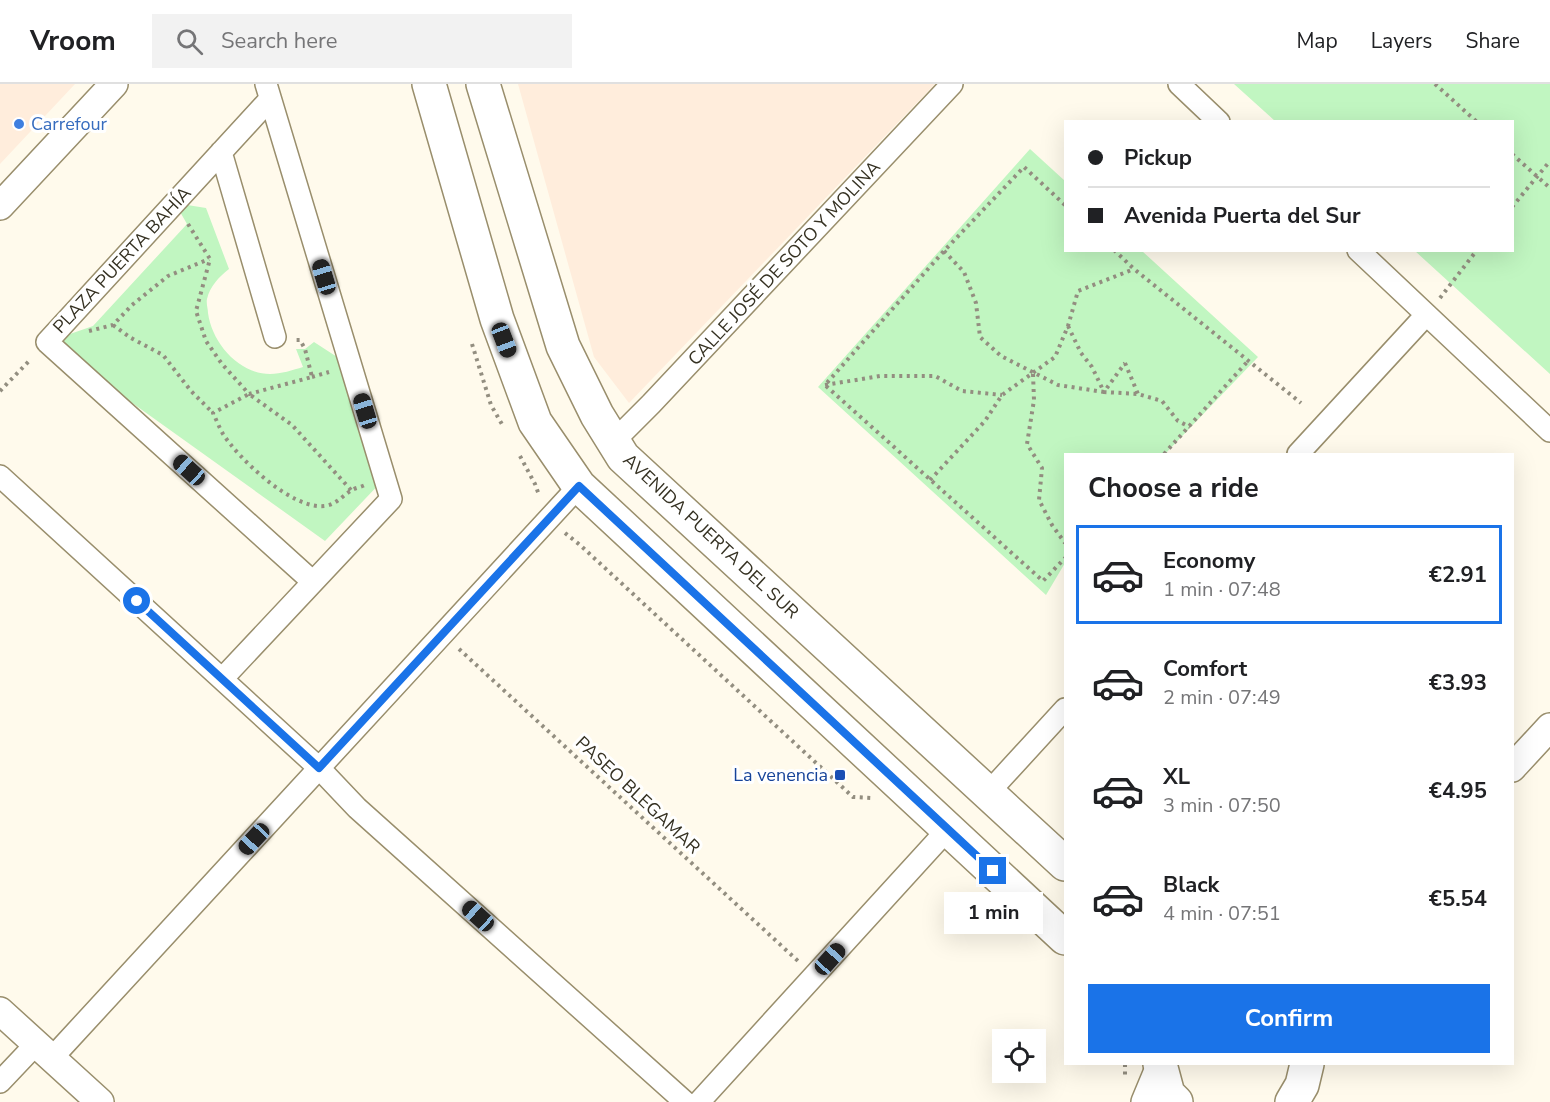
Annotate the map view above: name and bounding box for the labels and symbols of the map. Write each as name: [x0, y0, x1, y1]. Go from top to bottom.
place label: Carrefour: [31, 112, 108, 136]
marker: Carrefour: [12, 117, 26, 131]
street label: CALLE JOSÉ DE SOTO Y MOLINA: [683, 155, 885, 371]
street label: PLAZA PUERTA BAHÍA: [48, 181, 196, 339]
car: [310, 257, 338, 297]
car: [489, 320, 519, 360]
car: [351, 391, 379, 431]
street label: AVENIDA PUERTA DEL SUR: [618, 448, 804, 624]
car: [170, 451, 208, 489]
route start: [123, 587, 150, 614]
street label: PASEO BLEGAMAR: [571, 731, 705, 859]
place label: La venencia: [733, 763, 828, 787]
marker: La venencia: [833, 768, 847, 782]
car: [235, 820, 273, 858]
route end: [979, 857, 1006, 884]
callout: 1 min: [944, 892, 1042, 934]
car: [459, 897, 497, 935]
car: [811, 940, 849, 978]

